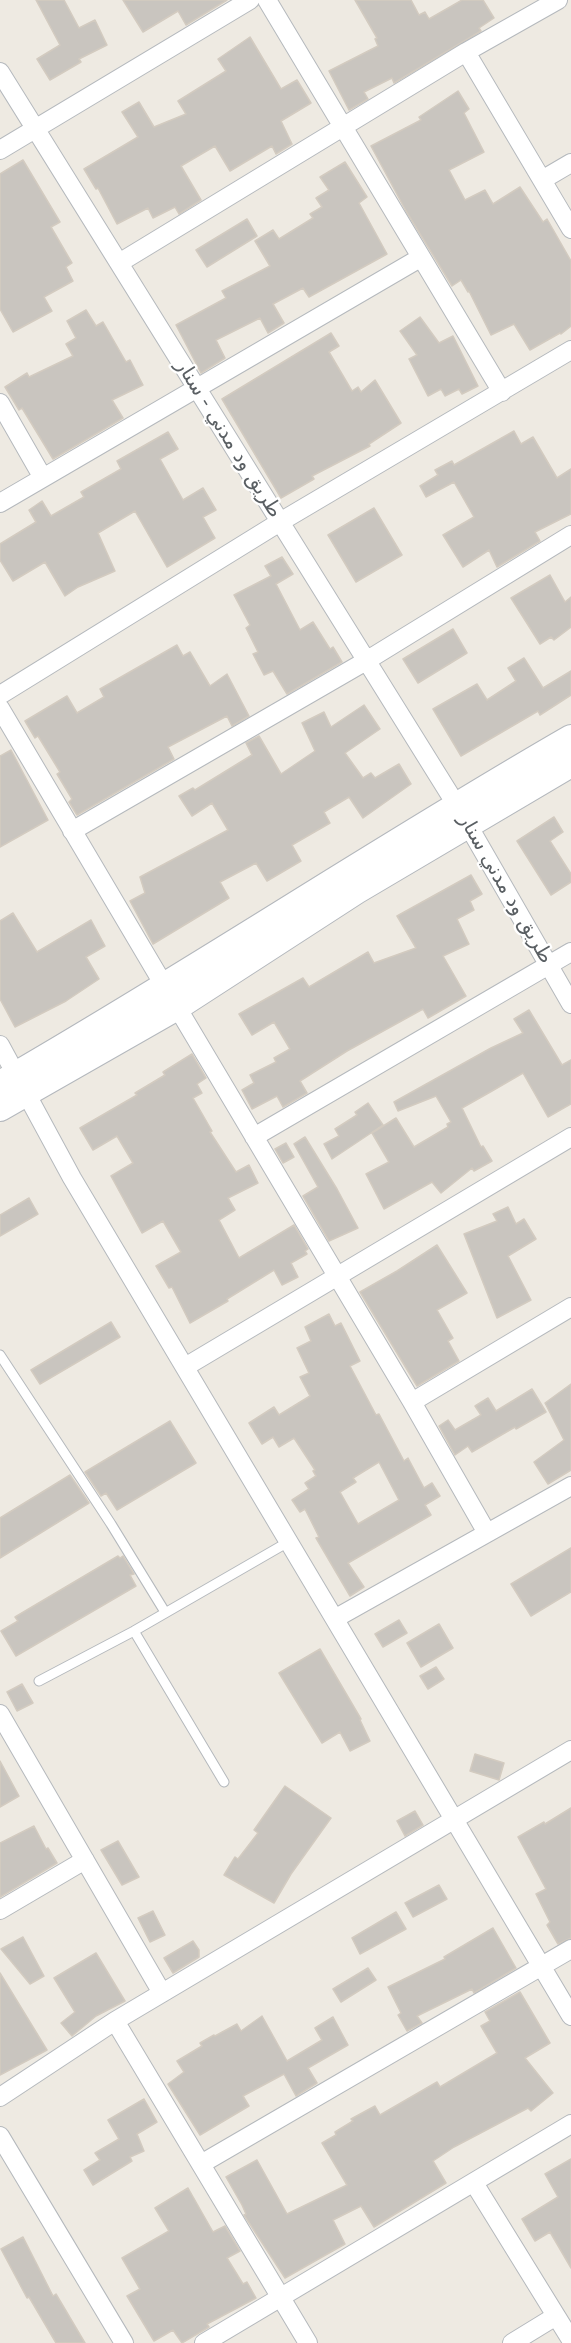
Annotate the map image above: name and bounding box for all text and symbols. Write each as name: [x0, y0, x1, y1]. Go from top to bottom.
street label: طريق ود مدني - سنار: [169, 355, 287, 523]
street label: طريق ود مدني سنار: [452, 810, 558, 968]

